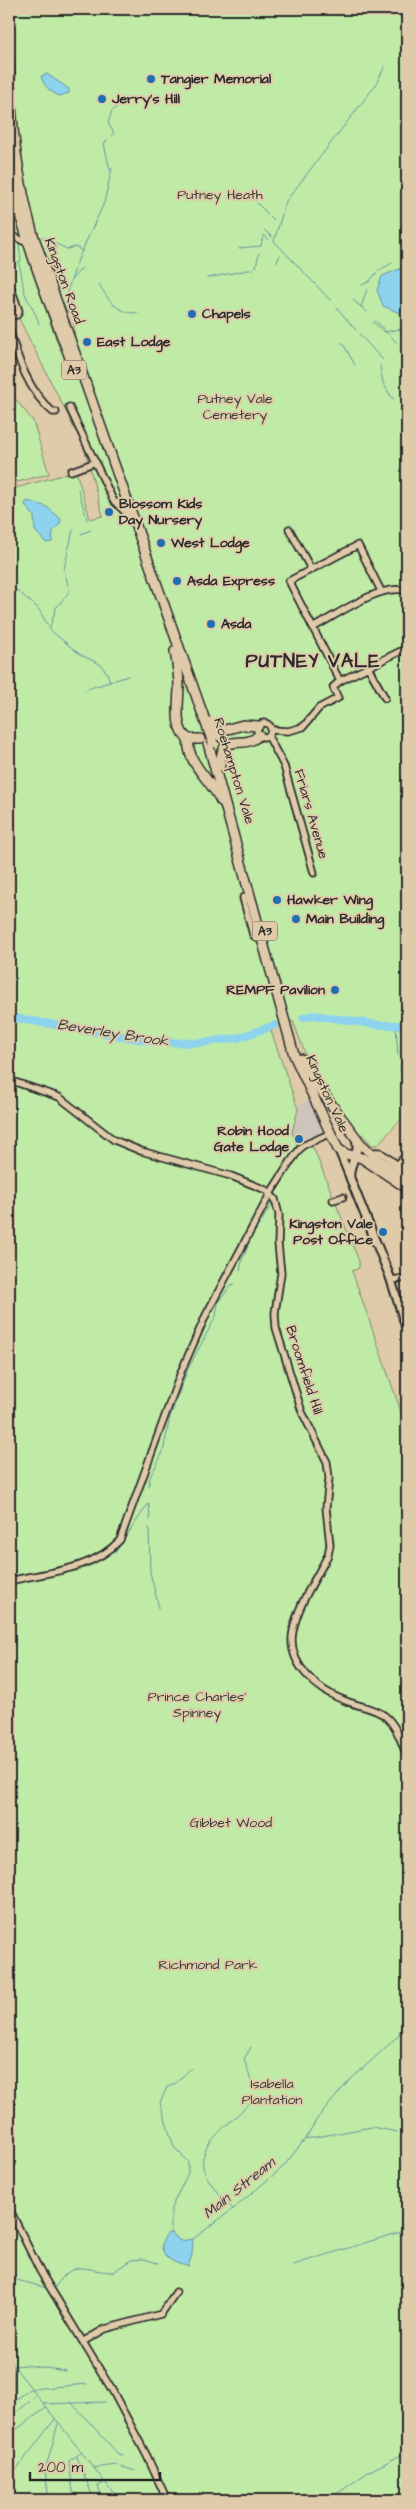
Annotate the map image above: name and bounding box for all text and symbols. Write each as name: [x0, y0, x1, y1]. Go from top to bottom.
place label: Tangier Memorial: [160, 69, 272, 90]
marker: Tangier Memorial: [145, 73, 157, 85]
place label: Jerry's Hill: [111, 89, 181, 109]
marker: Jerry's Hill: [96, 93, 108, 105]
park label: Putney Heath: [177, 185, 263, 205]
street label: Kingston Road: [39, 235, 89, 327]
place label: Chapels: [202, 304, 251, 324]
marker: Chapels: [186, 308, 198, 320]
place label: East Lodge: [97, 332, 171, 353]
marker: East Lodge: [81, 336, 93, 348]
road number: A3: [62, 360, 86, 380]
park label: Putney Vale Cemetery: [197, 389, 273, 425]
place label: Blossom Kids Day Nursery: [119, 494, 202, 530]
marker: Blossom Kids Day Nursery: [103, 506, 115, 518]
place label: West Lodge: [170, 533, 250, 554]
marker: West Lodge: [155, 537, 167, 549]
place label: Asda Express: [187, 571, 275, 591]
marker: Asda Express: [171, 575, 183, 587]
place label: Asda: [221, 614, 252, 634]
marker: Asda: [205, 618, 217, 630]
district label: PUTNEY VALE: [245, 648, 381, 675]
street label: Roehampton Vale: [208, 715, 260, 827]
street label: Friars Avenue: [289, 767, 333, 862]
place label: Hawker Wing: [287, 890, 374, 911]
marker: Hawker Wing: [271, 894, 283, 906]
place label: Main Building: [306, 909, 385, 930]
marker: Main Building: [290, 913, 302, 925]
road number: A3: [252, 921, 278, 940]
place label: REMPF Pavilion: [226, 980, 325, 1000]
marker: REMPF Pavilion: [329, 984, 341, 996]
water label: Beverley Brook: [56, 1014, 171, 1053]
street label: Kingston Vale: [300, 1052, 354, 1137]
place label: Robin Hood Gate Lodge: [214, 1121, 290, 1158]
marker: Robin Hood Gate Lodge: [293, 1133, 305, 1145]
place label: Kingston Vale Post Office: [289, 1214, 373, 1250]
marker: Kingston Vale Post Office: [377, 1226, 389, 1238]
street label: Broomfield Hill: [280, 1323, 328, 1417]
park label: Prince Charles' Spinney: [148, 1687, 246, 1723]
park label: Gibbet Wood: [190, 1813, 272, 1833]
park label: Richmond Park: [159, 1955, 258, 1975]
park label: Isabella Plantation: [242, 2074, 302, 2110]
water label: Main Stream: [199, 2152, 281, 2224]
scale bar: [30, 2449, 160, 2481]
text: 200 m: [38, 2457, 84, 2478]

